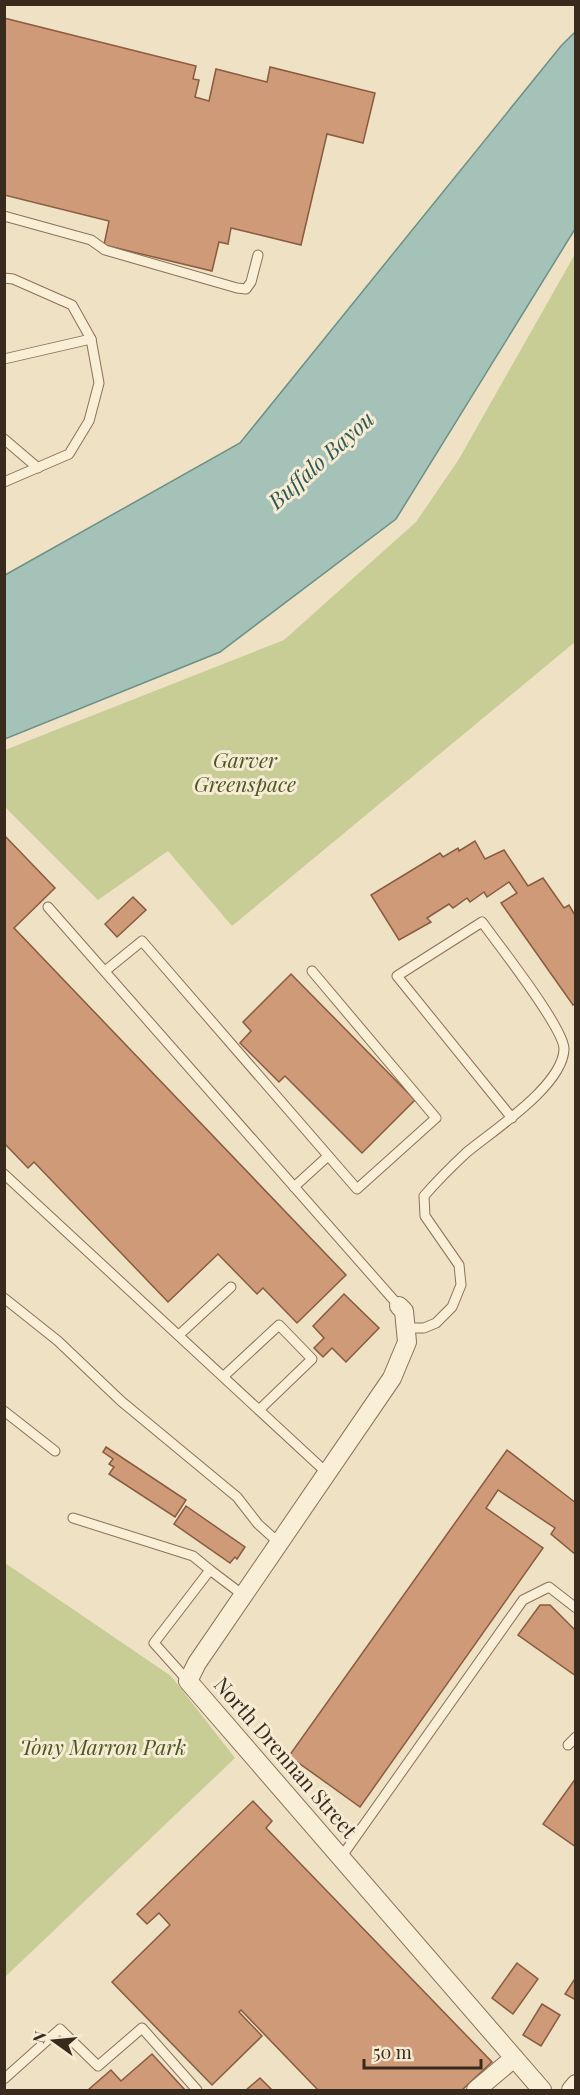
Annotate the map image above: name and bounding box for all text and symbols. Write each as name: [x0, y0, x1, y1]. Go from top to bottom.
water label: Buffalo Bayou: [260, 404, 380, 516]
park label: Garver Greenspace: [194, 745, 296, 797]
street label: North Drennan Street: [209, 1670, 365, 1844]
park label: Tony Marron Park: [20, 1732, 186, 1760]
north arrow: [24, 2011, 84, 2071]
text: N: [27, 2028, 51, 2045]
scale bar: [364, 2032, 481, 2070]
text: 50 m: [373, 2040, 412, 2064]

